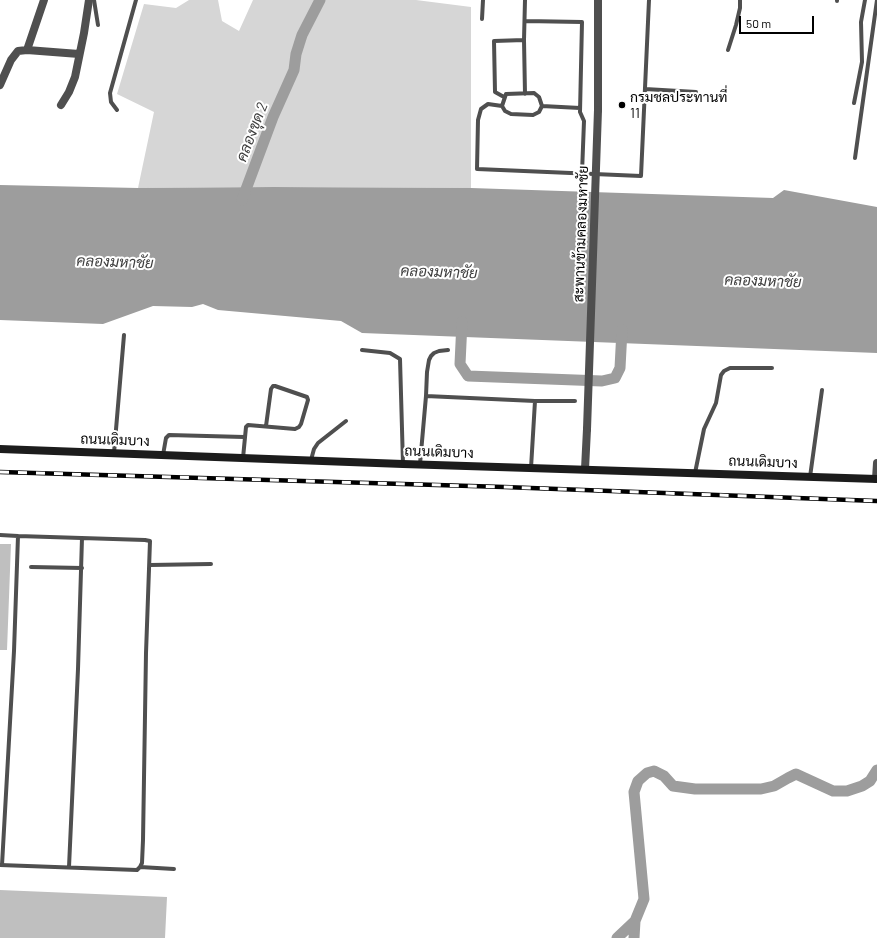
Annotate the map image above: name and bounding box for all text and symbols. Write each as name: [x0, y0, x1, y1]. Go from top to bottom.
scale bar: [741, 8, 816, 34]
text: 50 m: [746, 16, 771, 30]
place label: กรมชลประทานที่ 11: [630, 89, 728, 122]
water label: คลองขุด 2: [233, 100, 271, 164]
marker: กรมชลประทานที่ 11: [617, 100, 627, 110]
street label: สะพานข้ามคลองมหาชัย: [570, 165, 592, 303]
water label: คลองมหาชัย: [76, 252, 154, 272]
water label: คลองมหาชัย: [400, 262, 478, 282]
water label: คลองมหาชัย: [724, 271, 802, 291]
street label: ถนนเดิมบาง: [80, 430, 150, 450]
street label: ถนนเดิมบาง: [404, 442, 474, 462]
street label: ถนนเดิมบาง: [728, 452, 798, 472]

